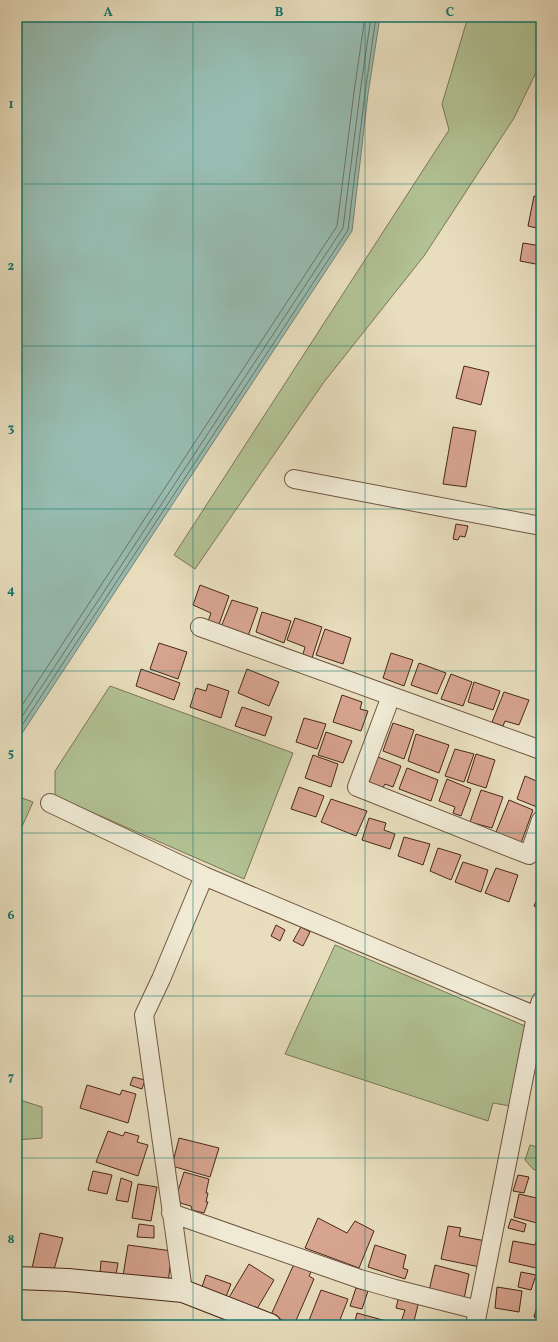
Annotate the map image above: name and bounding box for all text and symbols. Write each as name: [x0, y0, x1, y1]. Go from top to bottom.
text: A: [103, 4, 113, 22]
text: B: [275, 4, 284, 22]
text: C: [446, 4, 454, 22]
text: 1: [8, 96, 14, 114]
text: 2: [8, 258, 15, 276]
text: 3: [8, 420, 15, 438]
text: 4: [7, 582, 15, 600]
text: 5: [8, 745, 14, 763]
text: 6: [7, 907, 15, 925]
text: 7: [8, 1069, 14, 1087]
text: 8: [7, 1231, 15, 1249]

